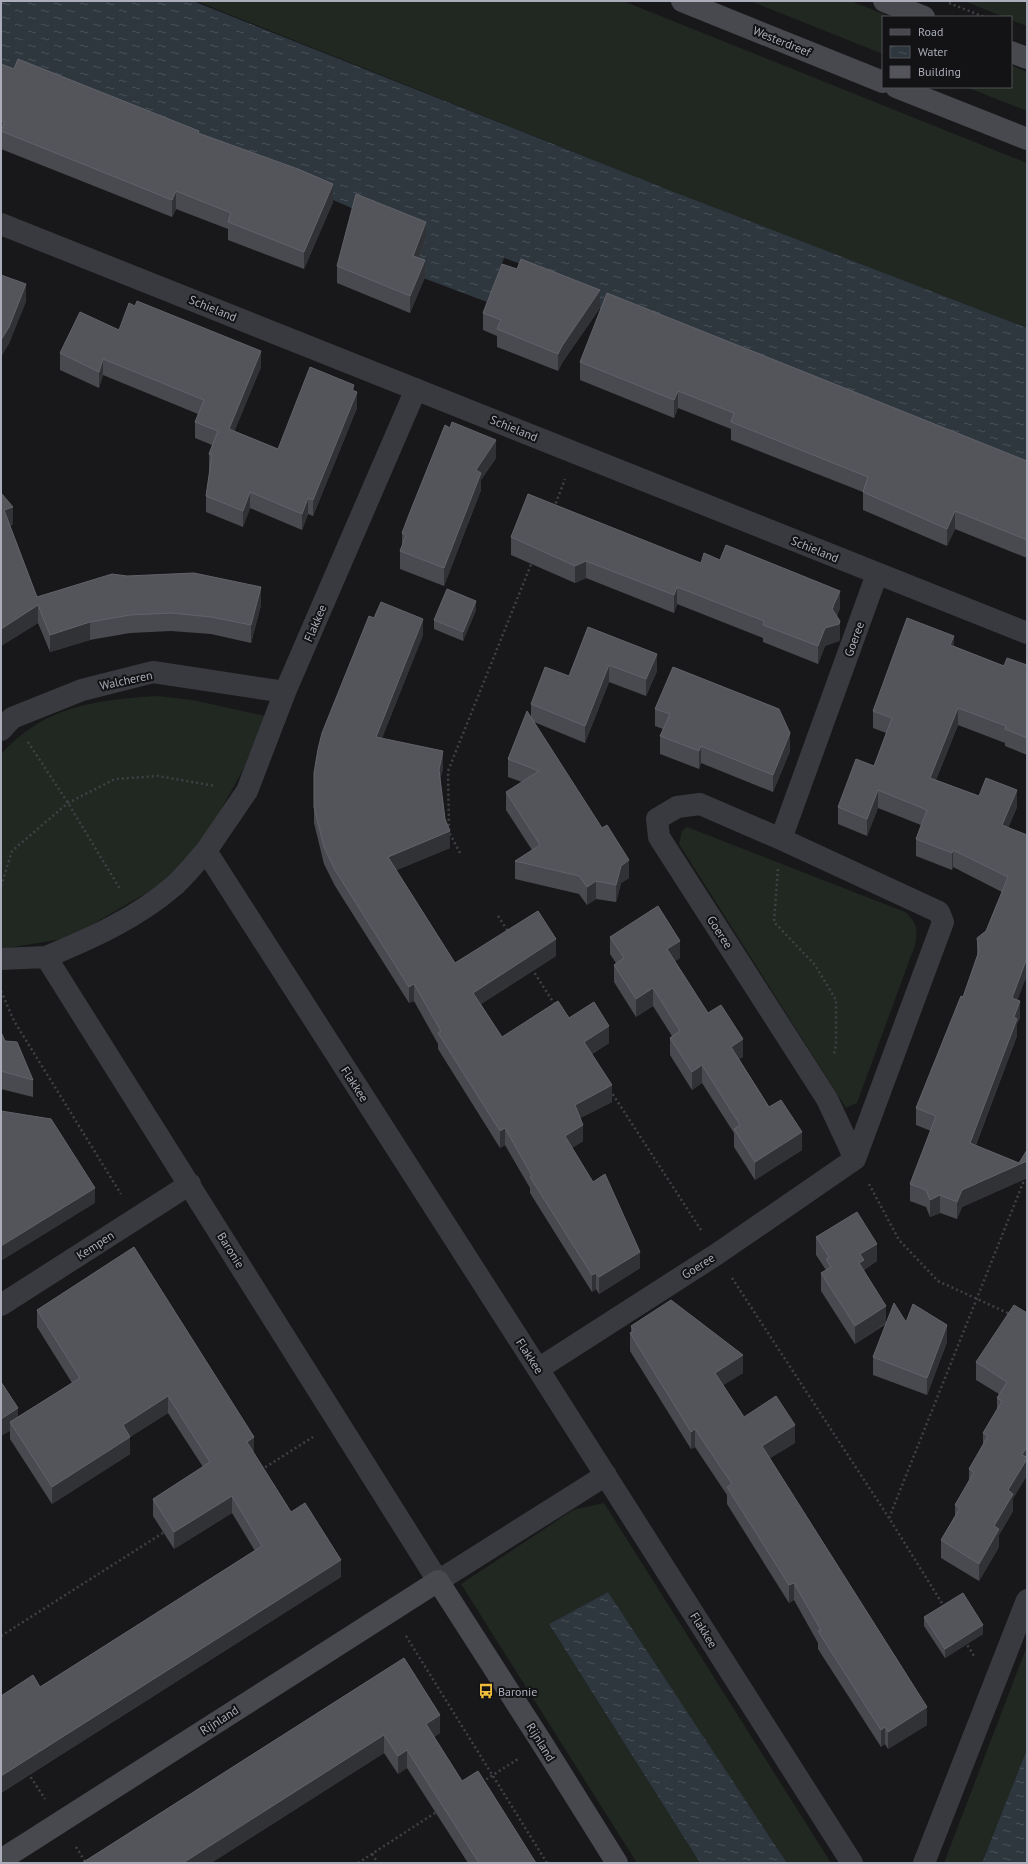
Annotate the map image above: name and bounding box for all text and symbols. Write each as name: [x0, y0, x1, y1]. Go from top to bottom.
legend: [882, 16, 1012, 88]
street label: Westerdreef: [751, 23, 814, 60]
text: Road: [918, 24, 943, 39]
text: Water: [918, 44, 948, 59]
text: Building: [918, 64, 961, 79]
street label: Schieland: [187, 292, 239, 324]
street label: Schieland: [488, 412, 540, 444]
street label: Schieland: [789, 533, 841, 565]
street label: Flakkee: [300, 602, 330, 644]
street label: Goeree: [841, 620, 867, 658]
street label: Walcheren: [98, 667, 154, 693]
street label: Goeree: [704, 913, 736, 951]
street label: Flakkee: [338, 1064, 372, 1104]
street label: Kempen: [73, 1227, 117, 1263]
street label: Baronie: [214, 1229, 248, 1271]
street label: Goeree: [679, 1250, 717, 1282]
street label: Flakkee: [513, 1336, 547, 1376]
street label: Flakkee: [687, 1609, 721, 1651]
bus stop icon: Baronie: [477, 1682, 495, 1700]
place label: Baronie: [498, 1684, 537, 1699]
street label: Rijnland: [197, 1702, 241, 1738]
street label: Rijnland: [523, 1720, 559, 1764]

